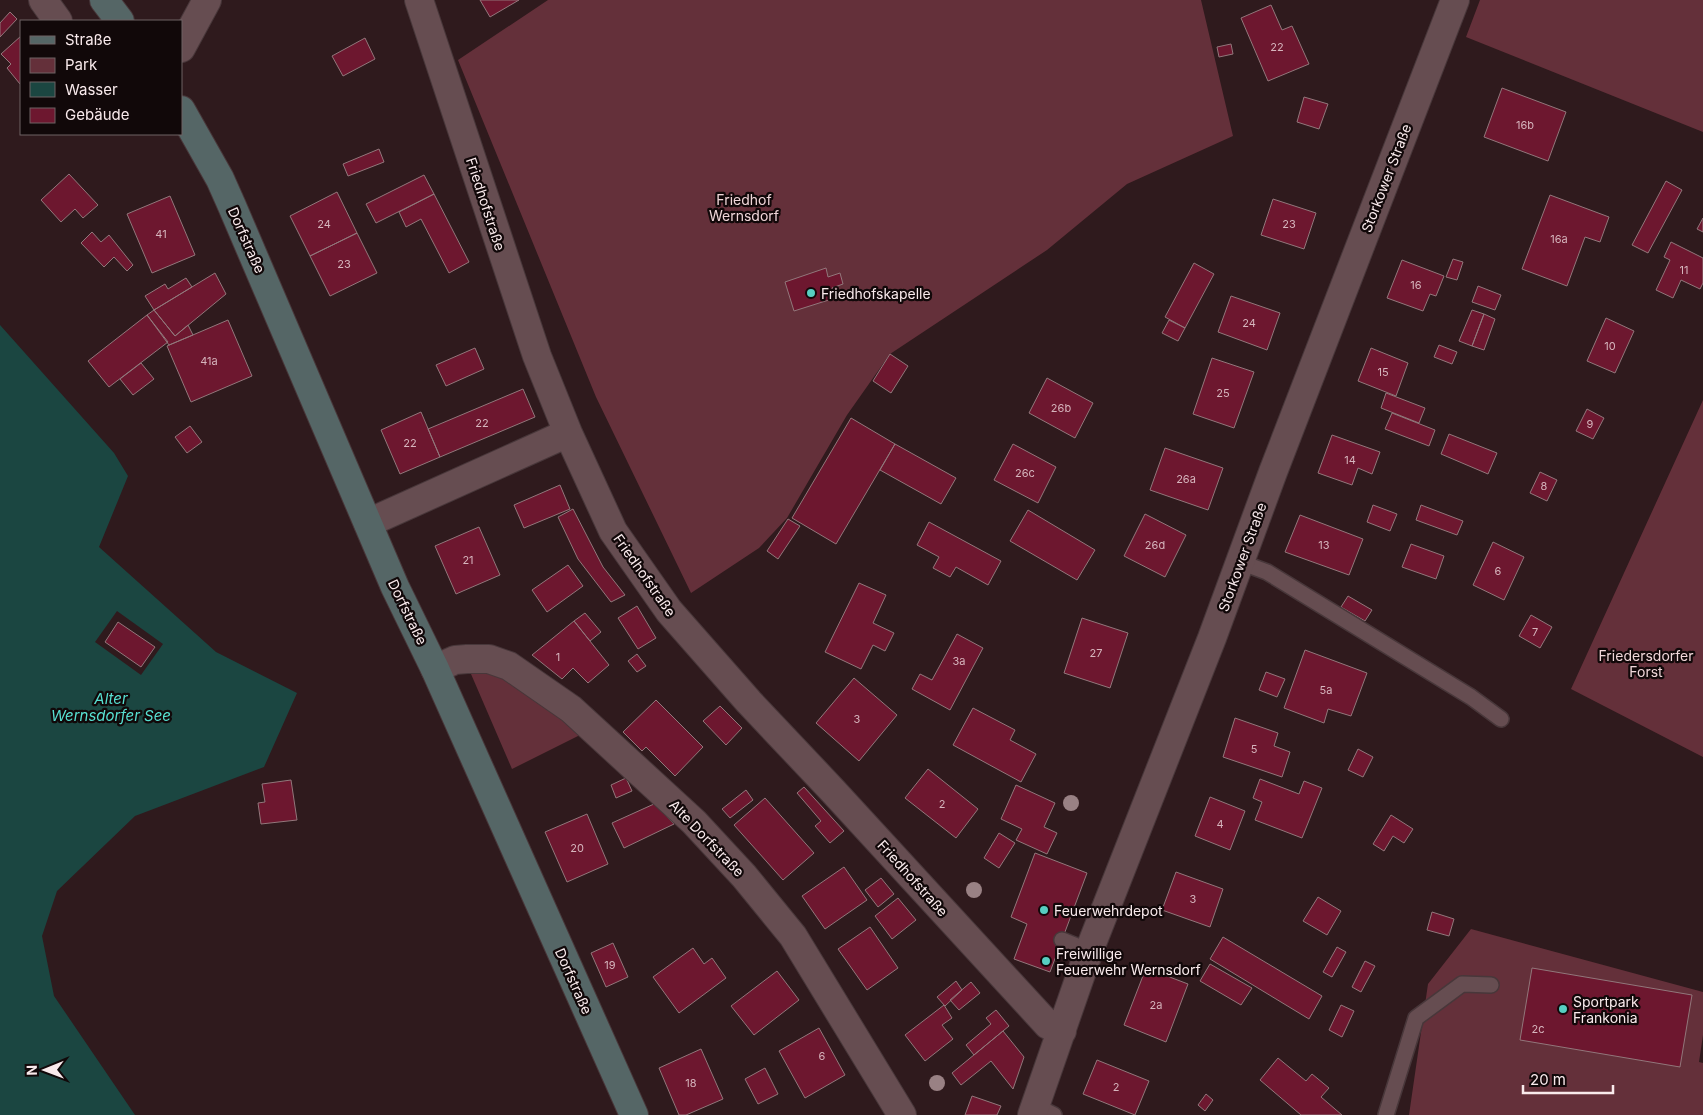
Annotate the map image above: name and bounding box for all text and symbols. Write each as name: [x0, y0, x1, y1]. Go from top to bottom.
legend: [20, 20, 182, 135]
text: Straße: [65, 30, 112, 49]
house number: 22: [1270, 40, 1284, 54]
text: Park: [65, 55, 98, 74]
text: Wasser: [65, 80, 118, 99]
text: Gebäude: [65, 105, 130, 124]
house number: 16b: [1516, 118, 1534, 132]
street label: Storkower Straße: [1357, 121, 1415, 235]
street label: Friedhofstraße: [463, 155, 509, 253]
park label: Friedhof Wernsdorf: [709, 191, 779, 224]
street label: Dorfstraße: [225, 204, 269, 276]
house number: 24: [317, 217, 331, 231]
house number: 23: [1282, 217, 1296, 231]
house number: 41: [155, 227, 167, 241]
house number: 16a: [1550, 232, 1568, 246]
house number: 23: [337, 257, 351, 271]
house number: 11: [1680, 263, 1688, 277]
house number: 16: [1410, 278, 1422, 292]
place label: Friedhofskapelle: [821, 285, 931, 302]
marker: Friedhofskapelle: [805, 287, 817, 299]
house number: 24: [1242, 316, 1256, 330]
house number: 10: [1604, 339, 1616, 353]
house number: 41a: [200, 354, 218, 368]
house number: 15: [1377, 365, 1389, 379]
house number: 25: [1216, 386, 1230, 400]
house number: 26b: [1051, 401, 1071, 415]
house number: 22: [475, 416, 489, 430]
house number: 9: [1587, 417, 1594, 431]
house number: 22: [403, 436, 417, 450]
house number: 14: [1344, 453, 1356, 467]
house number: 26c: [1015, 466, 1035, 480]
house number: 26a: [1176, 472, 1196, 486]
house number: 8: [1541, 479, 1548, 493]
street label: Storkower Straße: [1214, 500, 1270, 614]
street label: Friedhofstraße: [610, 530, 680, 620]
house number: 26d: [1145, 538, 1165, 552]
house number: 13: [1318, 538, 1330, 552]
house number: 21: [462, 553, 474, 567]
house number: 6: [1495, 564, 1502, 578]
street label: Dorfstraße: [385, 576, 431, 648]
house number: 7: [1532, 625, 1538, 639]
house number: 27: [1090, 646, 1102, 660]
park label: Friedersdorfer Forst: [1599, 647, 1693, 680]
house number: 1: [556, 650, 560, 664]
house number: 3a: [953, 654, 965, 668]
house number: 5a: [1320, 683, 1332, 697]
water label: Alter Wernsdorfer See: [51, 689, 171, 725]
house number: 3: [854, 712, 861, 726]
house number: 5: [1251, 742, 1258, 756]
street label: Alte Dorfstraße: [666, 796, 748, 880]
house number: 2: [939, 797, 945, 811]
house number: 4: [1216, 817, 1224, 831]
street label: Friedhofstraße: [874, 836, 952, 920]
house number: 20: [570, 841, 584, 855]
house number: 3: [1190, 892, 1197, 906]
place label: Feuerwehrdepot: [1054, 902, 1163, 919]
marker: Feuerwehrdepot: [1038, 904, 1050, 916]
street label: Dorfstraße: [552, 945, 596, 1017]
place label: Freiwillige Feuerwehr Wernsdorf: [1056, 945, 1201, 978]
marker: Freiwillige Feuerwehr Wernsdorf: [1040, 955, 1052, 967]
house number: 19: [604, 958, 616, 972]
place label: Sportpark Frankonia: [1573, 993, 1639, 1026]
house number: 2a: [1150, 998, 1162, 1012]
marker: Sportpark Frankonia: [1557, 1003, 1569, 1015]
house number: 2c: [1532, 1022, 1545, 1036]
north arrow: [20, 1045, 70, 1095]
house number: 6: [819, 1049, 826, 1063]
scale bar: [1523, 1062, 1613, 1094]
text: N: [23, 1065, 40, 1076]
text: 20 m: [1530, 1070, 1566, 1089]
house number: 18: [685, 1076, 697, 1090]
house number: 2: [1113, 1080, 1119, 1094]

